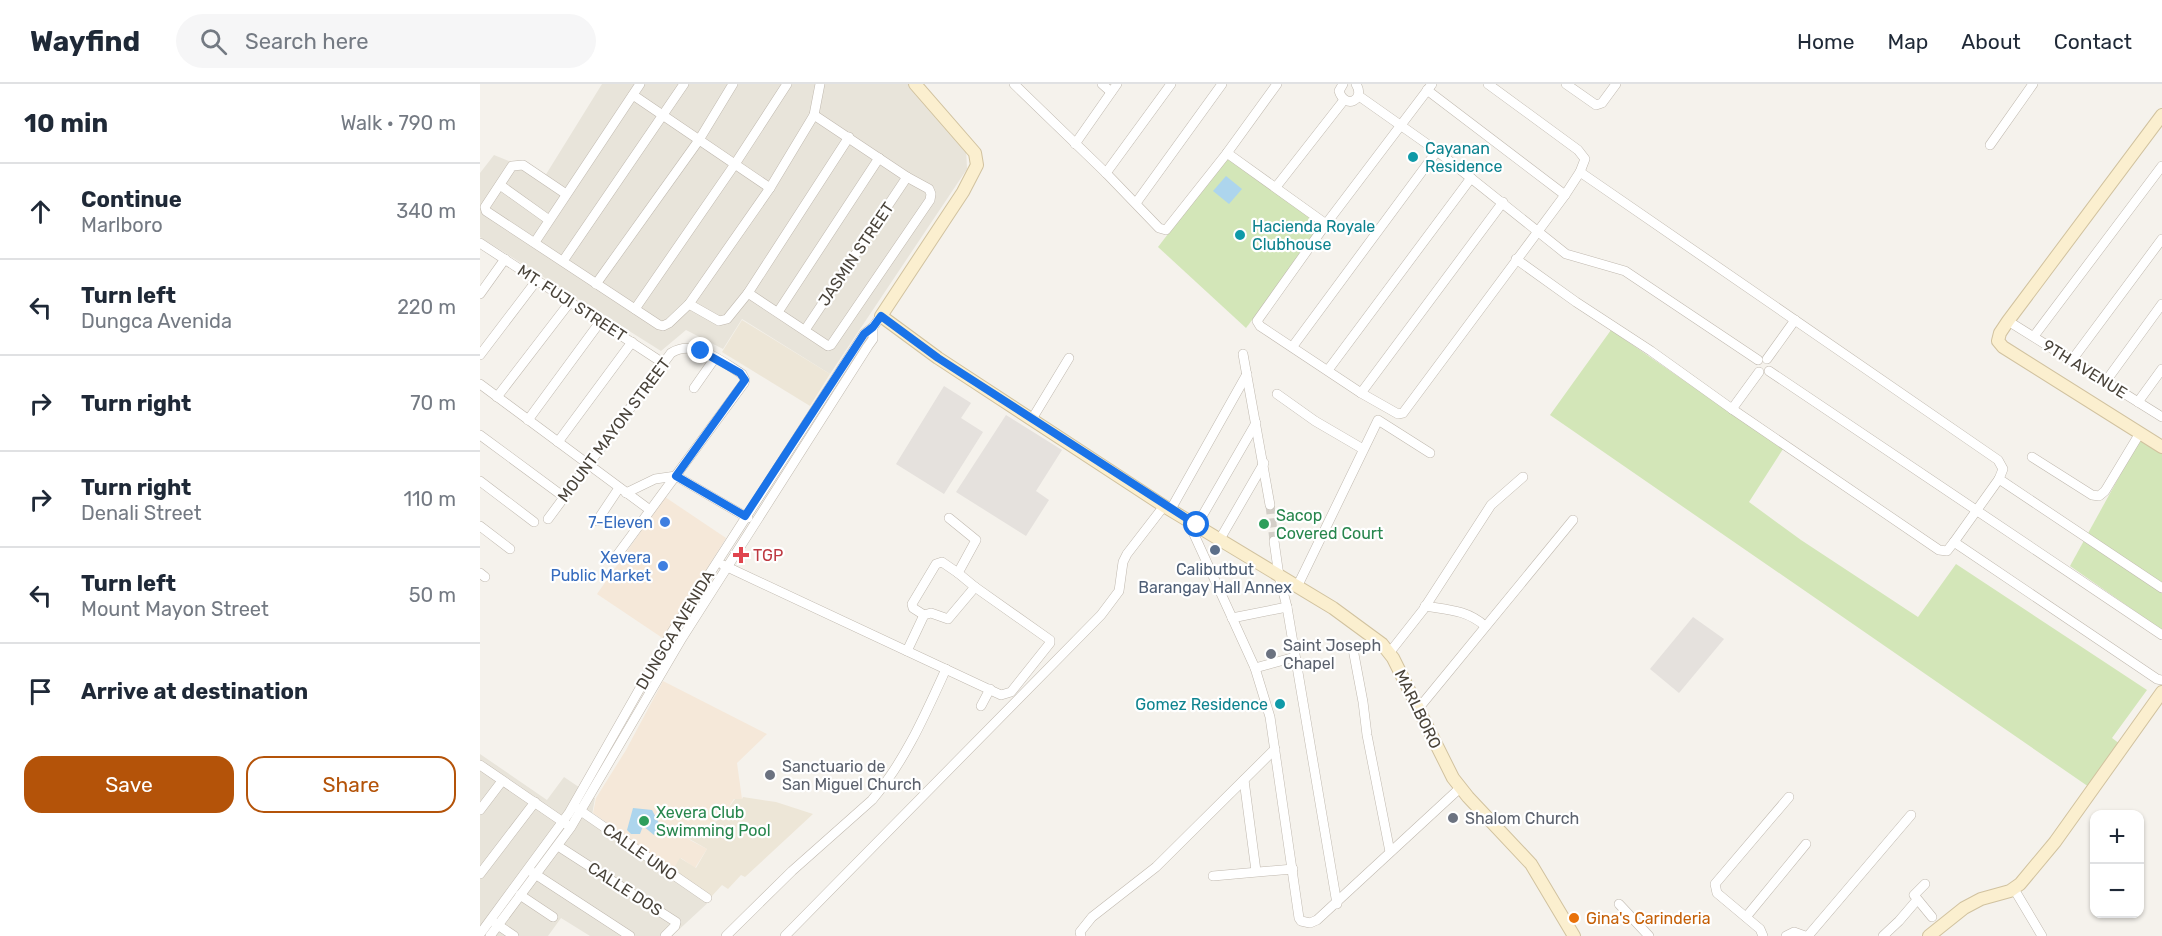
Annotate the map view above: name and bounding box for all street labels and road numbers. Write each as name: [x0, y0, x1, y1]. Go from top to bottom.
street label: JASMIN STREET: [814, 199, 898, 309]
street label: MT. FUJI STREET: [514, 261, 630, 345]
street label: 9TH AVENUE: [2039, 336, 2131, 402]
street label: MOUNT MAYON STREET: [554, 354, 674, 506]
street label: DUNGCA AVENIDA: [632, 567, 718, 693]
street label: MARLBORO: [1391, 666, 1445, 752]
street label: CALLE UNO: [599, 820, 681, 884]
street label: CALLE DOS: [584, 858, 666, 920]

